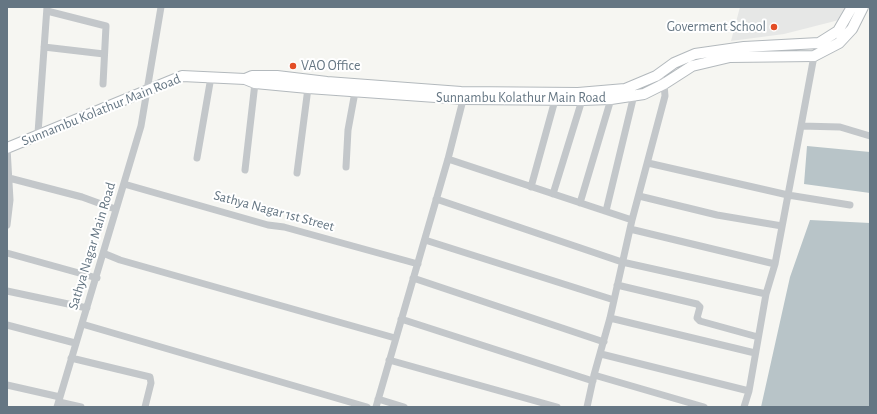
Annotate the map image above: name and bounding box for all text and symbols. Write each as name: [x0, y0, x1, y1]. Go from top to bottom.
place label: Goverment School: [667, 19, 766, 35]
marker: Goverment School: [769, 22, 779, 32]
place label: VAO Office: [301, 58, 360, 74]
marker: VAO Office: [288, 61, 298, 71]
street label: Sunnambu Kolathur Main Road: [19, 70, 183, 150]
street label: Sunnambu Kolathur Main Road: [436, 90, 606, 106]
street label: Sathya Nagar Main Road: [65, 180, 119, 312]
street label: Sathya Nagar 1st Street: [212, 187, 336, 235]

